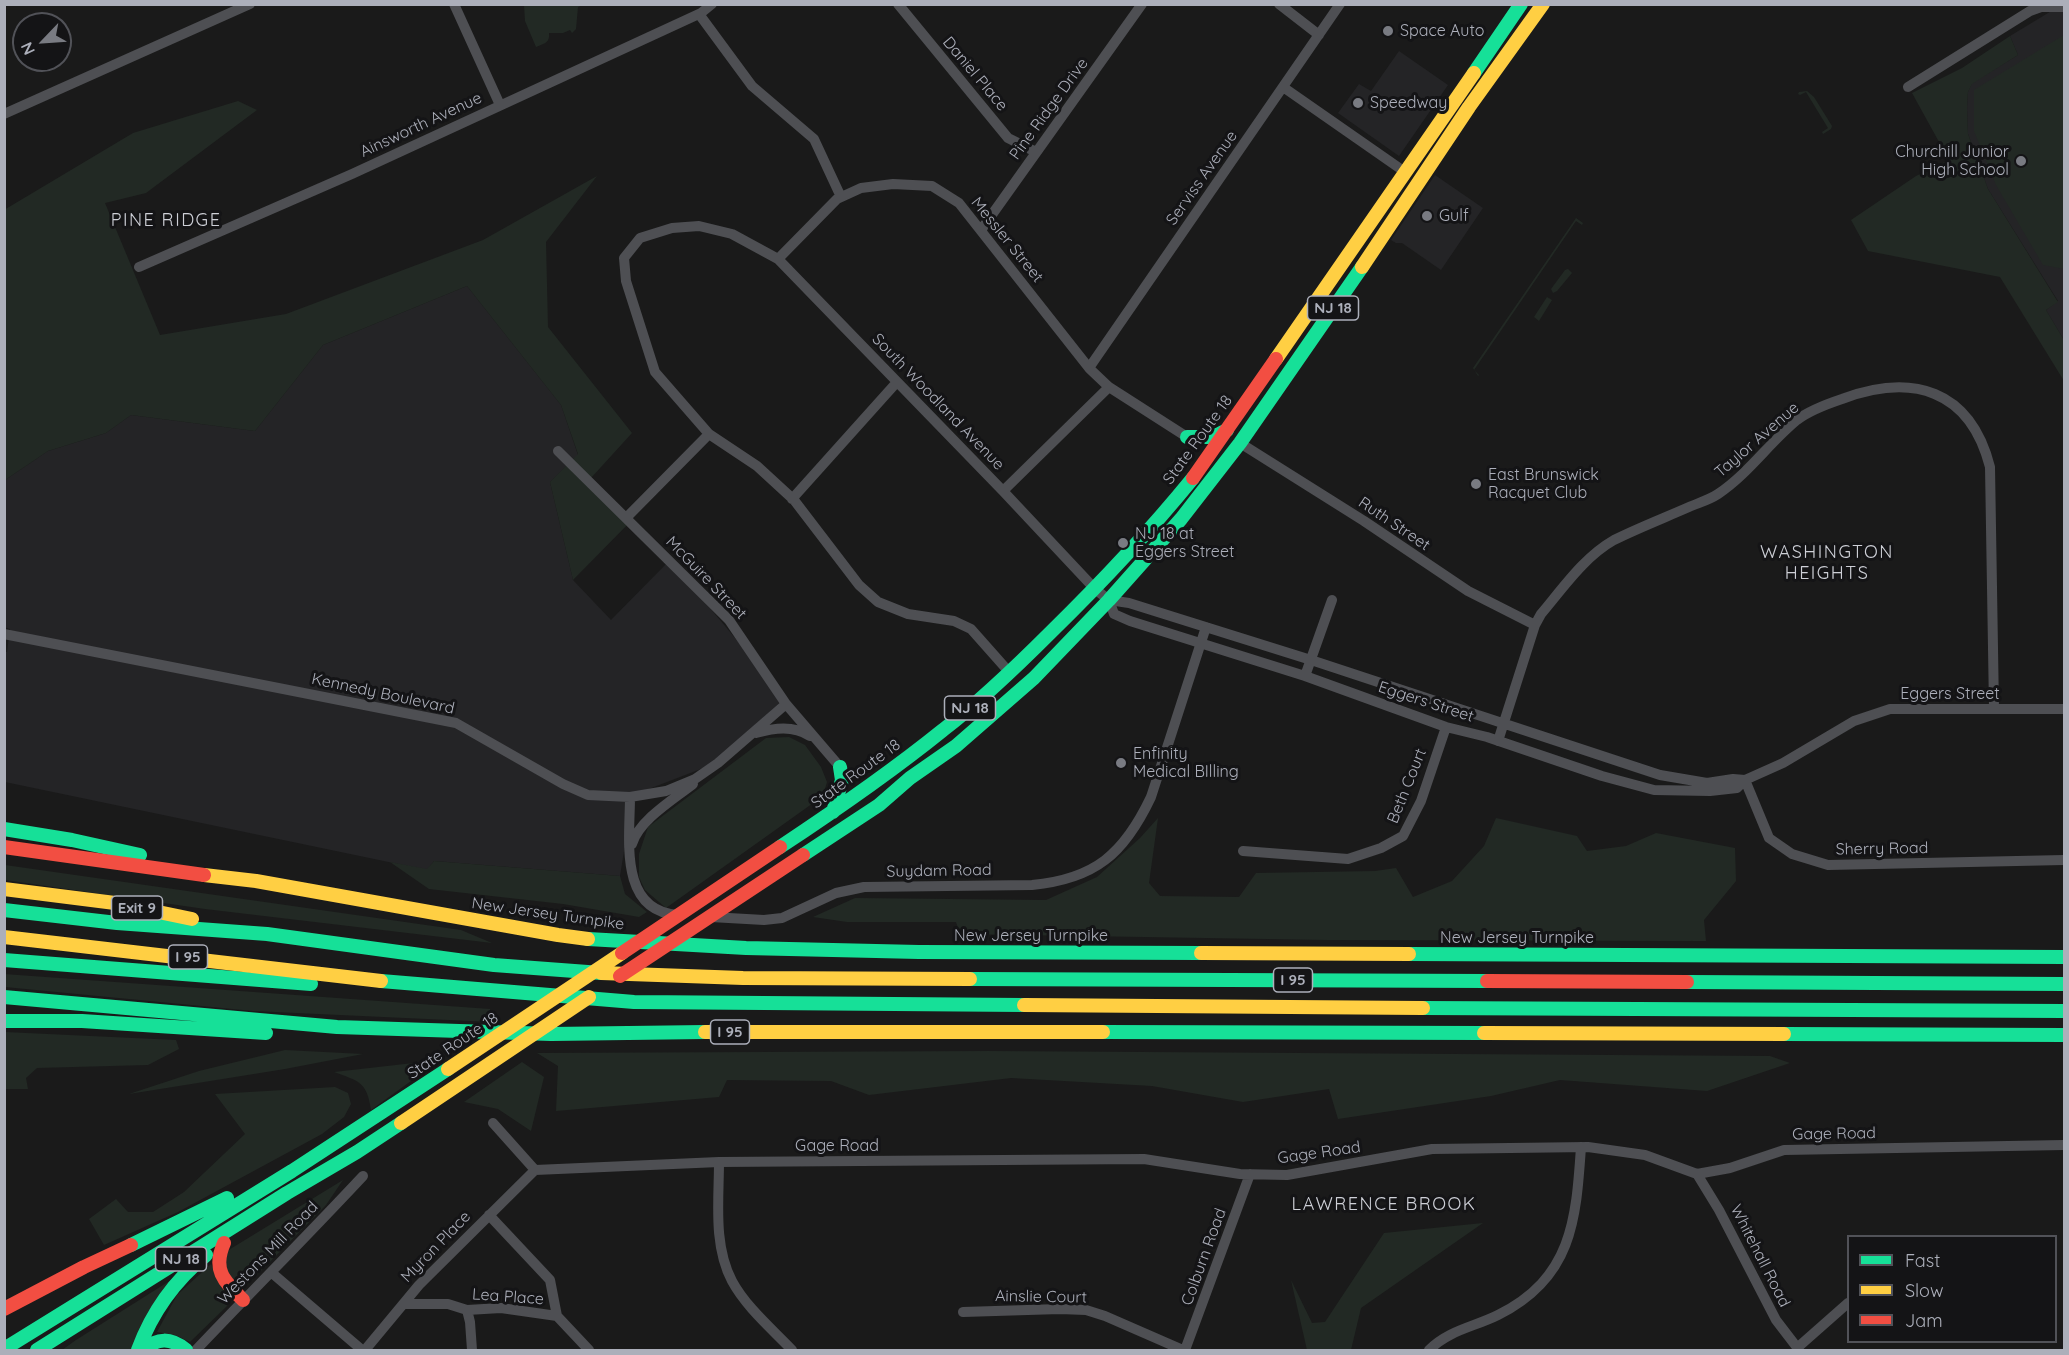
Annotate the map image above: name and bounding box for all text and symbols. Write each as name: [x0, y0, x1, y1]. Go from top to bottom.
north arrow: [12, 12, 72, 72]
place label: Space Auto: [1400, 21, 1484, 41]
marker: Space Auto: [1381, 24, 1395, 38]
street label: Daniel Place: [938, 33, 1012, 115]
text: N: [16, 39, 39, 58]
street label: Pine Ridge Drive: [1006, 54, 1092, 164]
street label: Ainsworth Avenue: [357, 88, 485, 162]
place label: Speedway: [1370, 93, 1447, 113]
marker: Speedway: [1351, 96, 1365, 110]
street label: Serviss Avenue: [1162, 127, 1242, 229]
place label: Churchill Junior High School: [1895, 142, 2009, 180]
marker: Churchill Junior High School: [2014, 154, 2028, 168]
street label: Messler Street: [967, 194, 1047, 286]
place label: Gulf: [1439, 206, 1469, 226]
marker: Gulf: [1420, 209, 1434, 223]
district label: PINE RIDGE: [111, 210, 221, 232]
road number: NJ 18: [1308, 296, 1358, 320]
street label: South Woodland Avenue: [868, 330, 1008, 474]
street label: State Route 18: [1159, 392, 1237, 488]
street label: Taylor Avenue: [1711, 398, 1803, 482]
place label: East Brunswick Racquet Club: [1488, 465, 1599, 503]
marker: East Brunswick Racquet Club: [1469, 477, 1483, 491]
street label: Ruth Street: [1355, 493, 1433, 555]
place label: NJ 18 at Eggers Street: [1135, 524, 1234, 562]
street label: McGuire Street: [662, 532, 750, 624]
marker: NJ 18 at Eggers Street: [1116, 536, 1130, 550]
district label: WASHINGTON HEIGHTS: [1760, 542, 1894, 584]
street label: Kennedy Boulevard: [310, 669, 456, 719]
street label: Eggers Street: [1376, 678, 1476, 726]
street label: Eggers Street: [1900, 684, 2000, 704]
road number: NJ 18: [944, 696, 996, 720]
street label: State Route 18: [808, 735, 904, 813]
place label: Enfinity Medical BIlling: [1133, 744, 1239, 782]
street label: Beth Court: [1383, 746, 1431, 826]
marker: Enfinity Medical BIlling: [1114, 756, 1128, 770]
street label: Sherry Road: [1836, 839, 1928, 859]
street label: Suydam Road: [886, 860, 992, 882]
street label: New Jersey Turnpike: [470, 894, 626, 934]
road number: Exit 9: [112, 896, 162, 920]
street label: New Jersey Turnpike: [954, 926, 1108, 946]
street label: New Jersey Turnpike: [1440, 928, 1594, 948]
road number: I 95: [168, 945, 207, 969]
road number: I 95: [1274, 968, 1312, 992]
street label: State Route 18: [404, 1009, 502, 1083]
road number: I 95: [710, 1020, 750, 1044]
street label: Gage Road: [1792, 1124, 1876, 1144]
street label: Gage Road: [795, 1136, 879, 1156]
street label: Gage Road: [1276, 1138, 1362, 1168]
district label: LAWRENCE BROOK: [1292, 1194, 1476, 1216]
street label: Westons Mill Road: [214, 1197, 322, 1309]
street label: Whitehall Road: [1726, 1201, 1794, 1311]
street label: Colburn Road: [1178, 1206, 1230, 1308]
street label: Myron Place: [397, 1207, 475, 1287]
legend: [1847, 1235, 2057, 1343]
road number: NJ 18: [156, 1247, 207, 1271]
text: Fast: [1905, 1249, 1940, 1272]
text: Slow: [1905, 1279, 1943, 1302]
street label: Lea Place: [471, 1285, 545, 1309]
street label: Ainslie Court: [995, 1287, 1087, 1307]
text: Jam: [1905, 1309, 1943, 1332]

